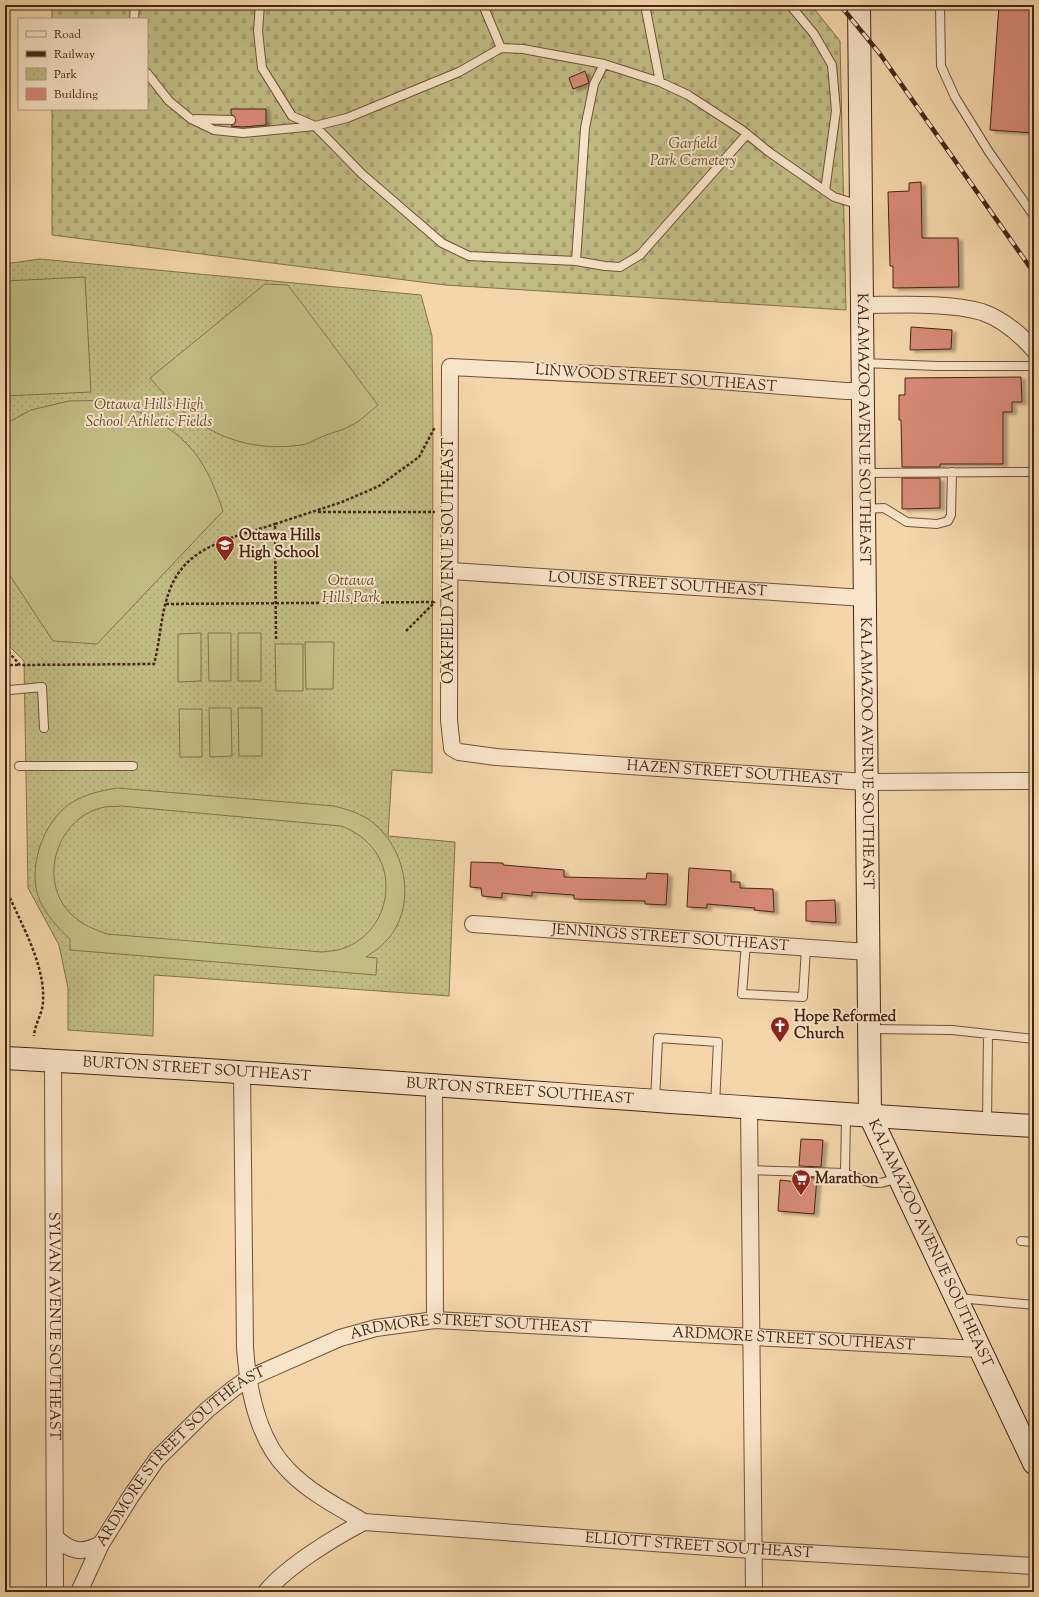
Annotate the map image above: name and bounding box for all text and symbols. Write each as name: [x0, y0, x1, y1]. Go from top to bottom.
legend: [18, 18, 148, 110]
text: Road: [54, 26, 81, 44]
text: Railway: [54, 46, 95, 64]
text: Park: [54, 66, 77, 84]
text: Building: [54, 86, 98, 104]
park label: Garfield Park Cemetery: [650, 134, 736, 172]
street label: KALAMAZOO AVENUE SOUTHEAST: [851, 293, 875, 566]
street label: LINWOOD STREET SOUTHEAST: [535, 360, 778, 398]
park label: Ottawa Hills High School Athletic Fields: [86, 395, 212, 433]
street label: OAKFIELD AVENUE SOUTHEAST: [439, 438, 460, 684]
place label: Ottawa Hills High School: [239, 526, 321, 564]
school or university icon: Ottawa Hills High School: [214, 534, 236, 562]
street label: LOUISE STREET SOUTHEAST: [547, 567, 768, 602]
park label: Ottawa Hills Park: [322, 571, 380, 609]
street label: KALAMAZOO AVENUE SOUTHEAST: [855, 617, 878, 890]
street label: HAZEN STREET SOUTHEAST: [626, 755, 843, 791]
street label: JENNINGS STREET SOUTHEAST: [550, 919, 790, 957]
place label: Hope Reformed Church: [794, 1007, 897, 1045]
church icon: Hope Reformed Church: [769, 1015, 791, 1043]
street label: BURTON STREET SOUTHEAST: [82, 1052, 312, 1087]
street label: BURTON STREET SOUTHEAST: [405, 1073, 635, 1110]
street label: KALAMAZOO AVENUE SOUTHEAST: [863, 1116, 998, 1371]
supermarket icon: Marathon: [790, 1168, 812, 1196]
place label: Marathon: [815, 1169, 879, 1190]
street label: SYLVAN AVENUE SOUTHEAST: [43, 1212, 65, 1441]
street label: ARDMORE STREET SOUTHEAST: [347, 1309, 593, 1345]
street label: ARDMORE STREET SOUTHEAST: [672, 1322, 916, 1356]
street label: ARDMORE STREET SOUTHEAST: [91, 1361, 269, 1551]
street label: ELLIOTT STREET SOUTHEAST: [584, 1528, 814, 1564]

